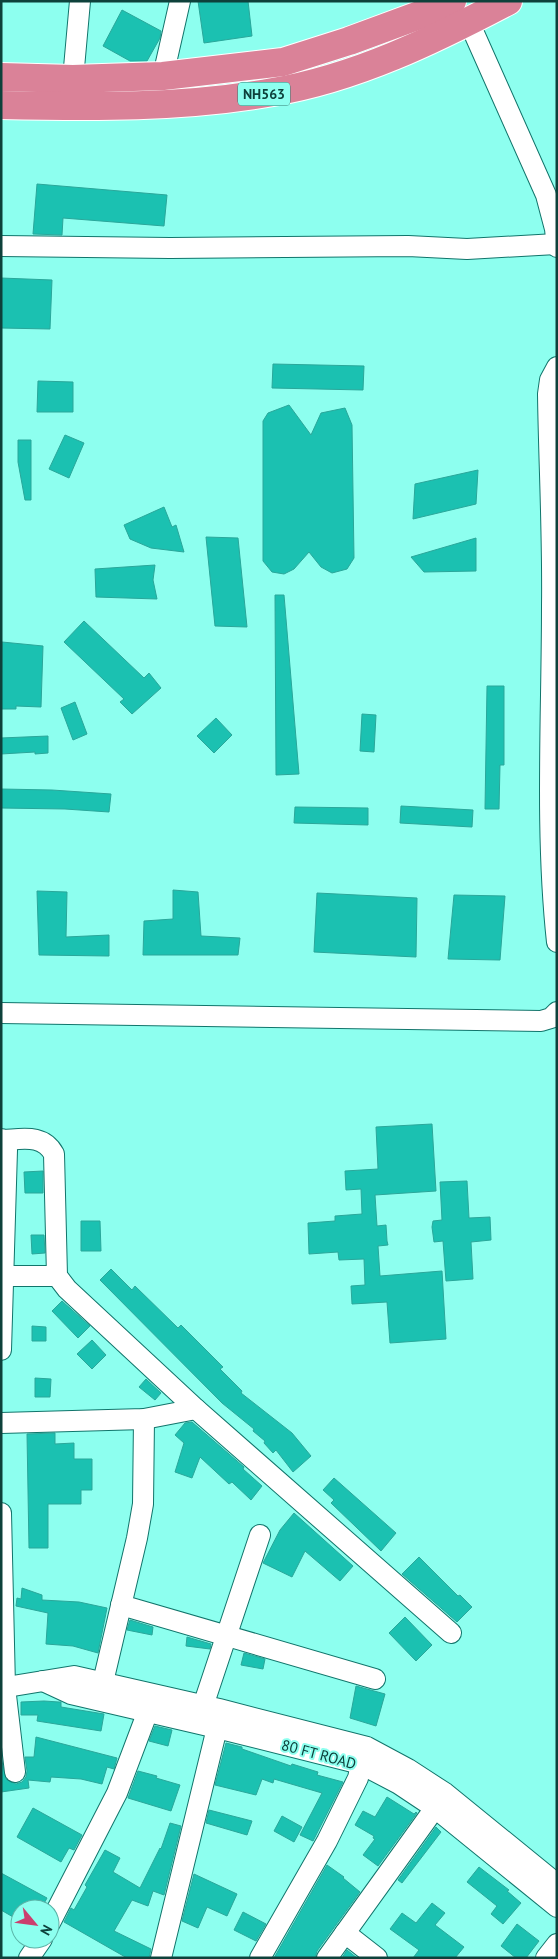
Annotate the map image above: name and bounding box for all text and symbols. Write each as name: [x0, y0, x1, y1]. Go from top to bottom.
road number: NH563: [238, 82, 290, 106]
street label: 80 FT ROAD: [280, 1735, 358, 1773]
north arrow: [10, 1899, 60, 1949]
text: N: [36, 1922, 56, 1939]

